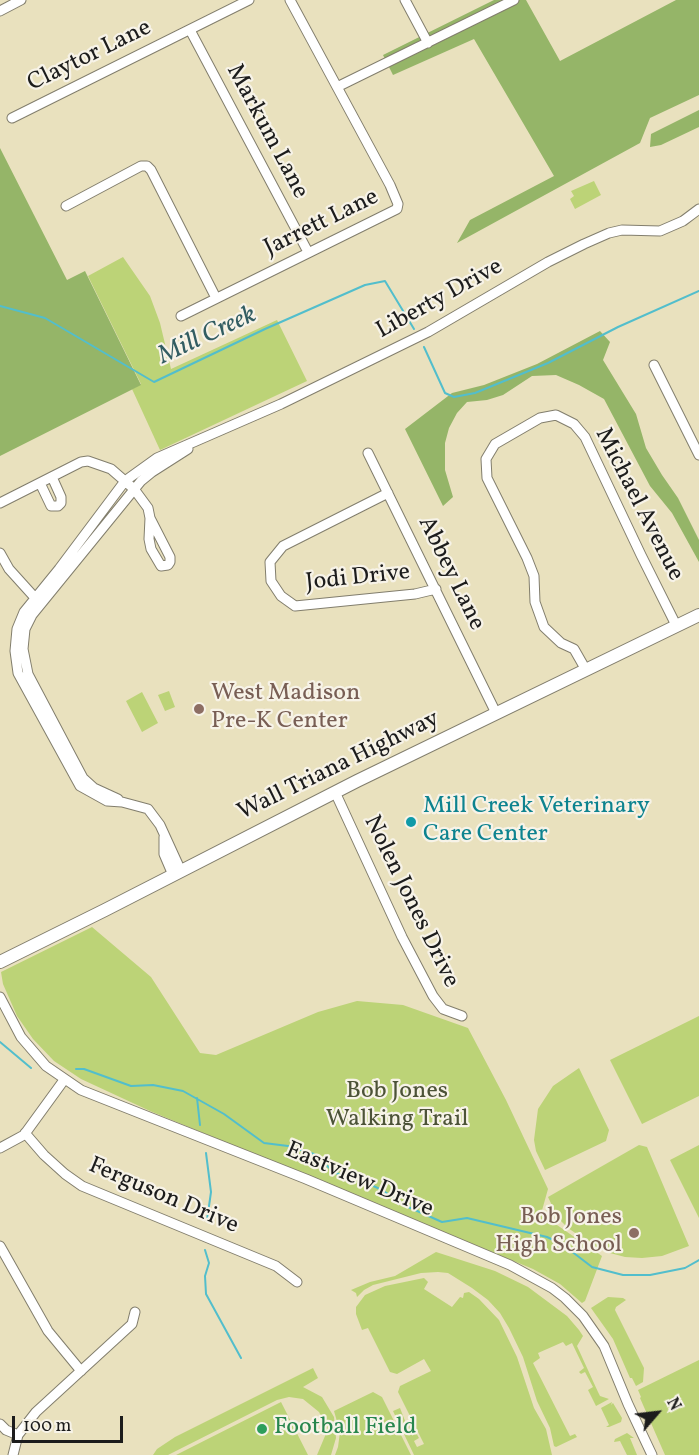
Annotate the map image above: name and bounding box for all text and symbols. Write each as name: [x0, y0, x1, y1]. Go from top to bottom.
street label: Claytor Lane: [23, 15, 157, 99]
street label: Markum Lane: [219, 60, 313, 204]
street label: Jarrett Lane: [260, 184, 384, 264]
street label: Liberty Drive: [372, 253, 508, 347]
water label: Mill Creek: [154, 301, 262, 373]
street label: Michael Avenue: [587, 424, 689, 586]
street label: Abbey Lane: [410, 512, 490, 636]
street label: Jodi Drive: [304, 559, 412, 599]
place label: West Madison Pre-K Center: [211, 681, 360, 737]
marker: West Madison Pre-K Center: [192, 702, 206, 716]
street label: Wall Triana Highway: [234, 706, 444, 828]
place label: Mill Creek Veterinary Care Center: [423, 794, 650, 850]
street label: Nolen Jones Drive: [356, 811, 464, 993]
marker: Mill Creek Veterinary Care Center: [404, 815, 418, 829]
park label: Bob Jones Walking Trail: [326, 1079, 468, 1135]
street label: Eastview Drive: [281, 1137, 437, 1225]
street label: Ferguson Drive: [84, 1152, 242, 1242]
place label: Bob Jones High School: [495, 1205, 622, 1261]
marker: Bob Jones High School: [627, 1226, 641, 1240]
north arrow: [627, 1383, 687, 1443]
text: N: [660, 1394, 685, 1415]
scale bar: [15, 1404, 126, 1442]
text: 100 m: [23, 1414, 72, 1439]
place label: Football Field: [274, 1415, 417, 1443]
marker: Football Field: [255, 1422, 269, 1436]

